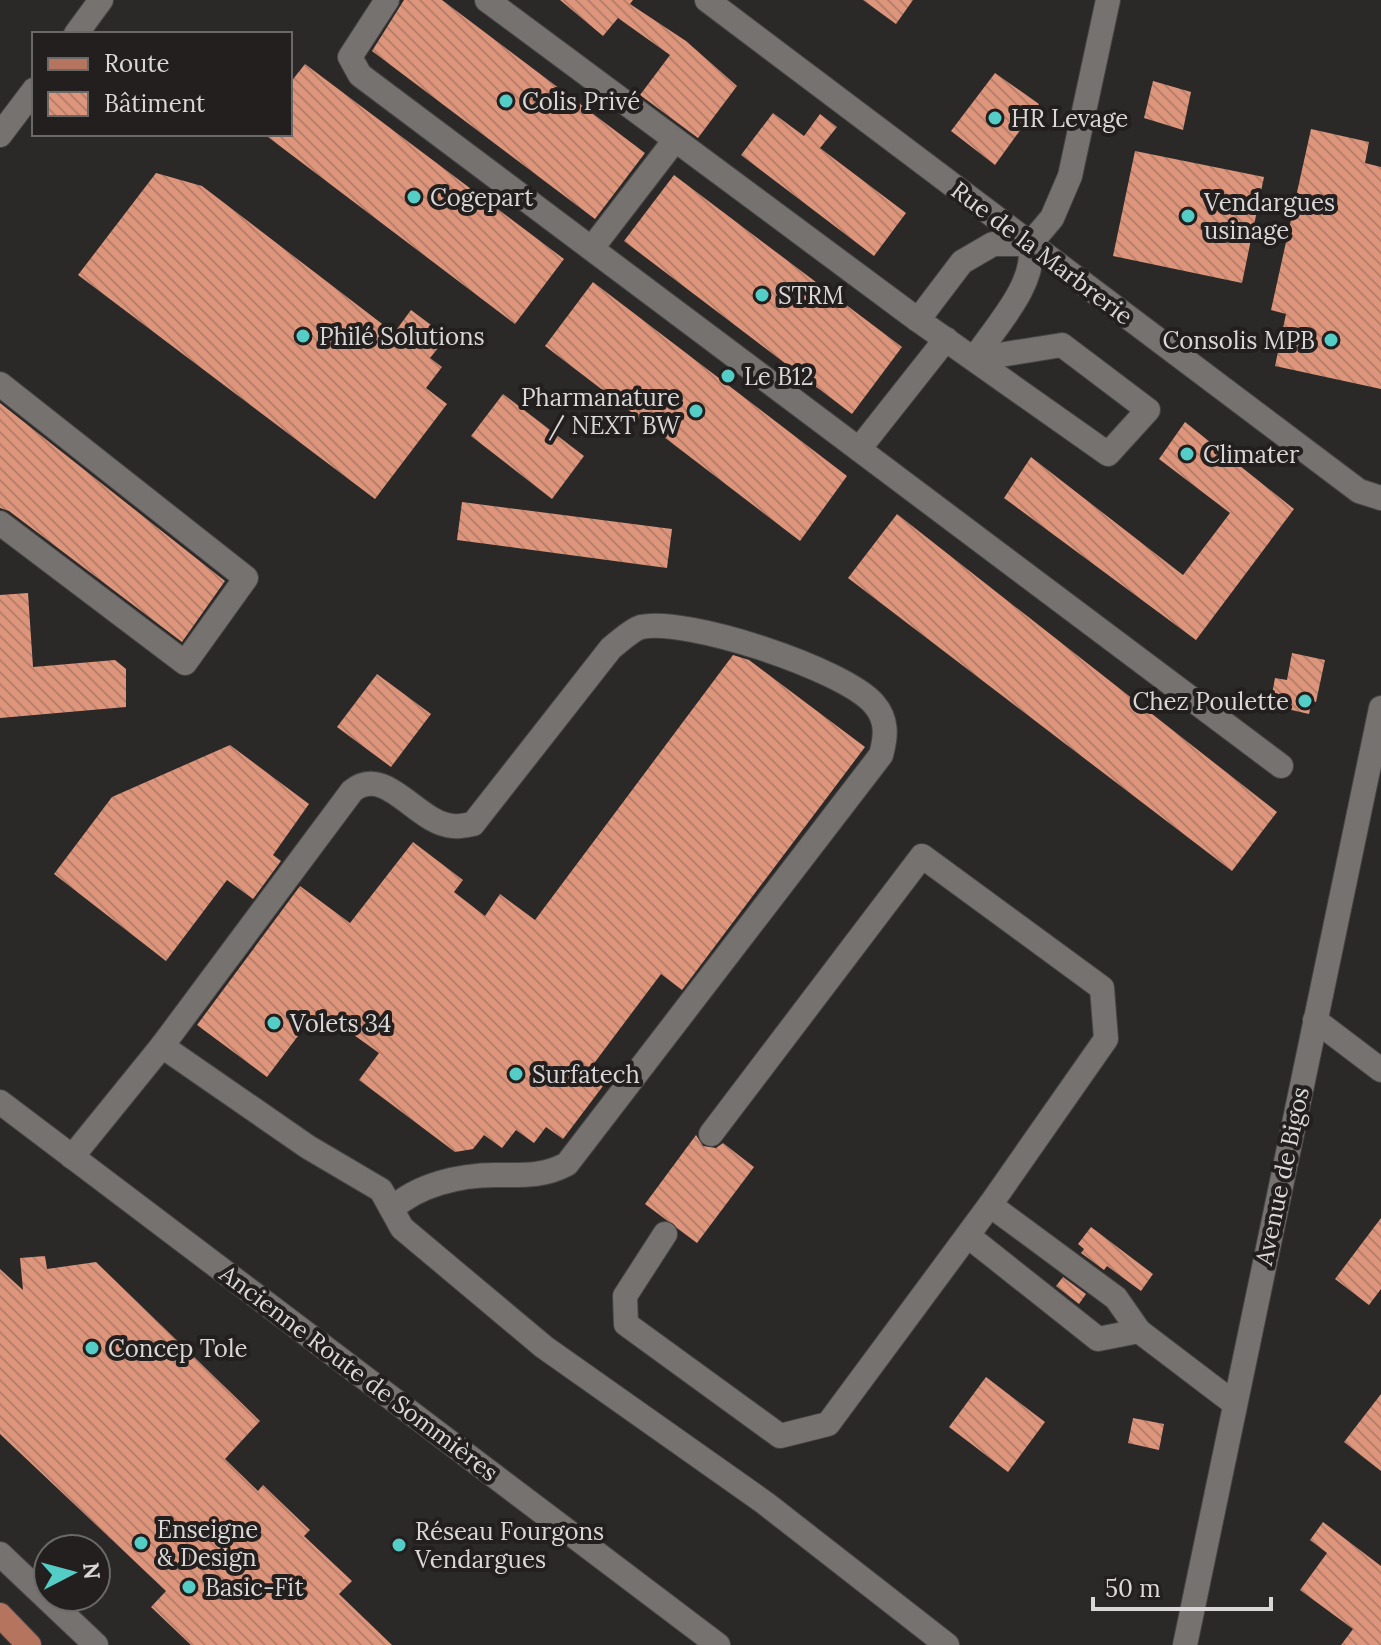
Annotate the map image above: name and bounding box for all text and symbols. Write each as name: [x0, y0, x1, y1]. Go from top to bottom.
legend: [32, 32, 292, 136]
text: Route: [104, 48, 170, 79]
place label: Colis Privé: [522, 86, 640, 117]
text: Bâtiment: [104, 88, 206, 119]
marker: Colis Privé: [497, 92, 515, 110]
place label: HR Levage: [1011, 103, 1128, 134]
marker: HR Levage: [986, 109, 1004, 127]
street label: Rue de la Marbrerie: [945, 175, 1139, 331]
place label: Cogepart: [430, 182, 534, 213]
place label: Vendargues usinage: [1203, 187, 1335, 246]
marker: Cogepart: [405, 188, 423, 206]
marker: Vendargues usinage: [1179, 207, 1197, 225]
place label: STRM: [778, 280, 844, 311]
marker: STRM: [753, 286, 771, 304]
place label: Philé Solutions: [319, 321, 485, 352]
place label: Consolis MPB: [1162, 325, 1315, 356]
marker: Philé Solutions: [294, 327, 312, 345]
marker: Consolis MPB: [1322, 331, 1340, 349]
place label: Le B12: [744, 361, 814, 392]
marker: Le B12: [719, 367, 737, 385]
place label: Pharmanature / NEXT BW: [521, 382, 681, 441]
marker: Pharmanature / NEXT BW: [687, 402, 705, 420]
place label: Climater: [1203, 439, 1300, 470]
marker: Climater: [1178, 445, 1196, 463]
place label: Chez Poulette: [1132, 686, 1289, 717]
marker: Chez Poulette: [1296, 692, 1314, 710]
place label: Volets 34: [289, 1008, 391, 1039]
marker: Volets 34: [265, 1014, 283, 1032]
place label: Surfatech: [532, 1059, 640, 1090]
marker: Surfatech: [507, 1065, 525, 1083]
street label: Avenue de Bigos: [1248, 1084, 1316, 1269]
street label: Ancienne Route de Sommières: [213, 1257, 504, 1488]
place label: Concep Tole: [108, 1333, 247, 1364]
marker: Concep Tole: [83, 1339, 101, 1357]
place label: Enseigne & Design: [157, 1514, 258, 1573]
place label: Réseau Fourgons Vendargues: [414, 1516, 604, 1575]
north arrow: [32, 1533, 112, 1613]
marker: Enseigne & Design: [132, 1534, 150, 1552]
marker: Réseau Fourgons Vendargues: [390, 1536, 408, 1554]
text: N: [77, 1561, 107, 1581]
scale bar: [1093, 1561, 1271, 1611]
place label: Basic-Fit: [205, 1572, 304, 1603]
text: 50 m: [1105, 1573, 1161, 1604]
marker: Basic-Fit: [180, 1578, 198, 1596]

